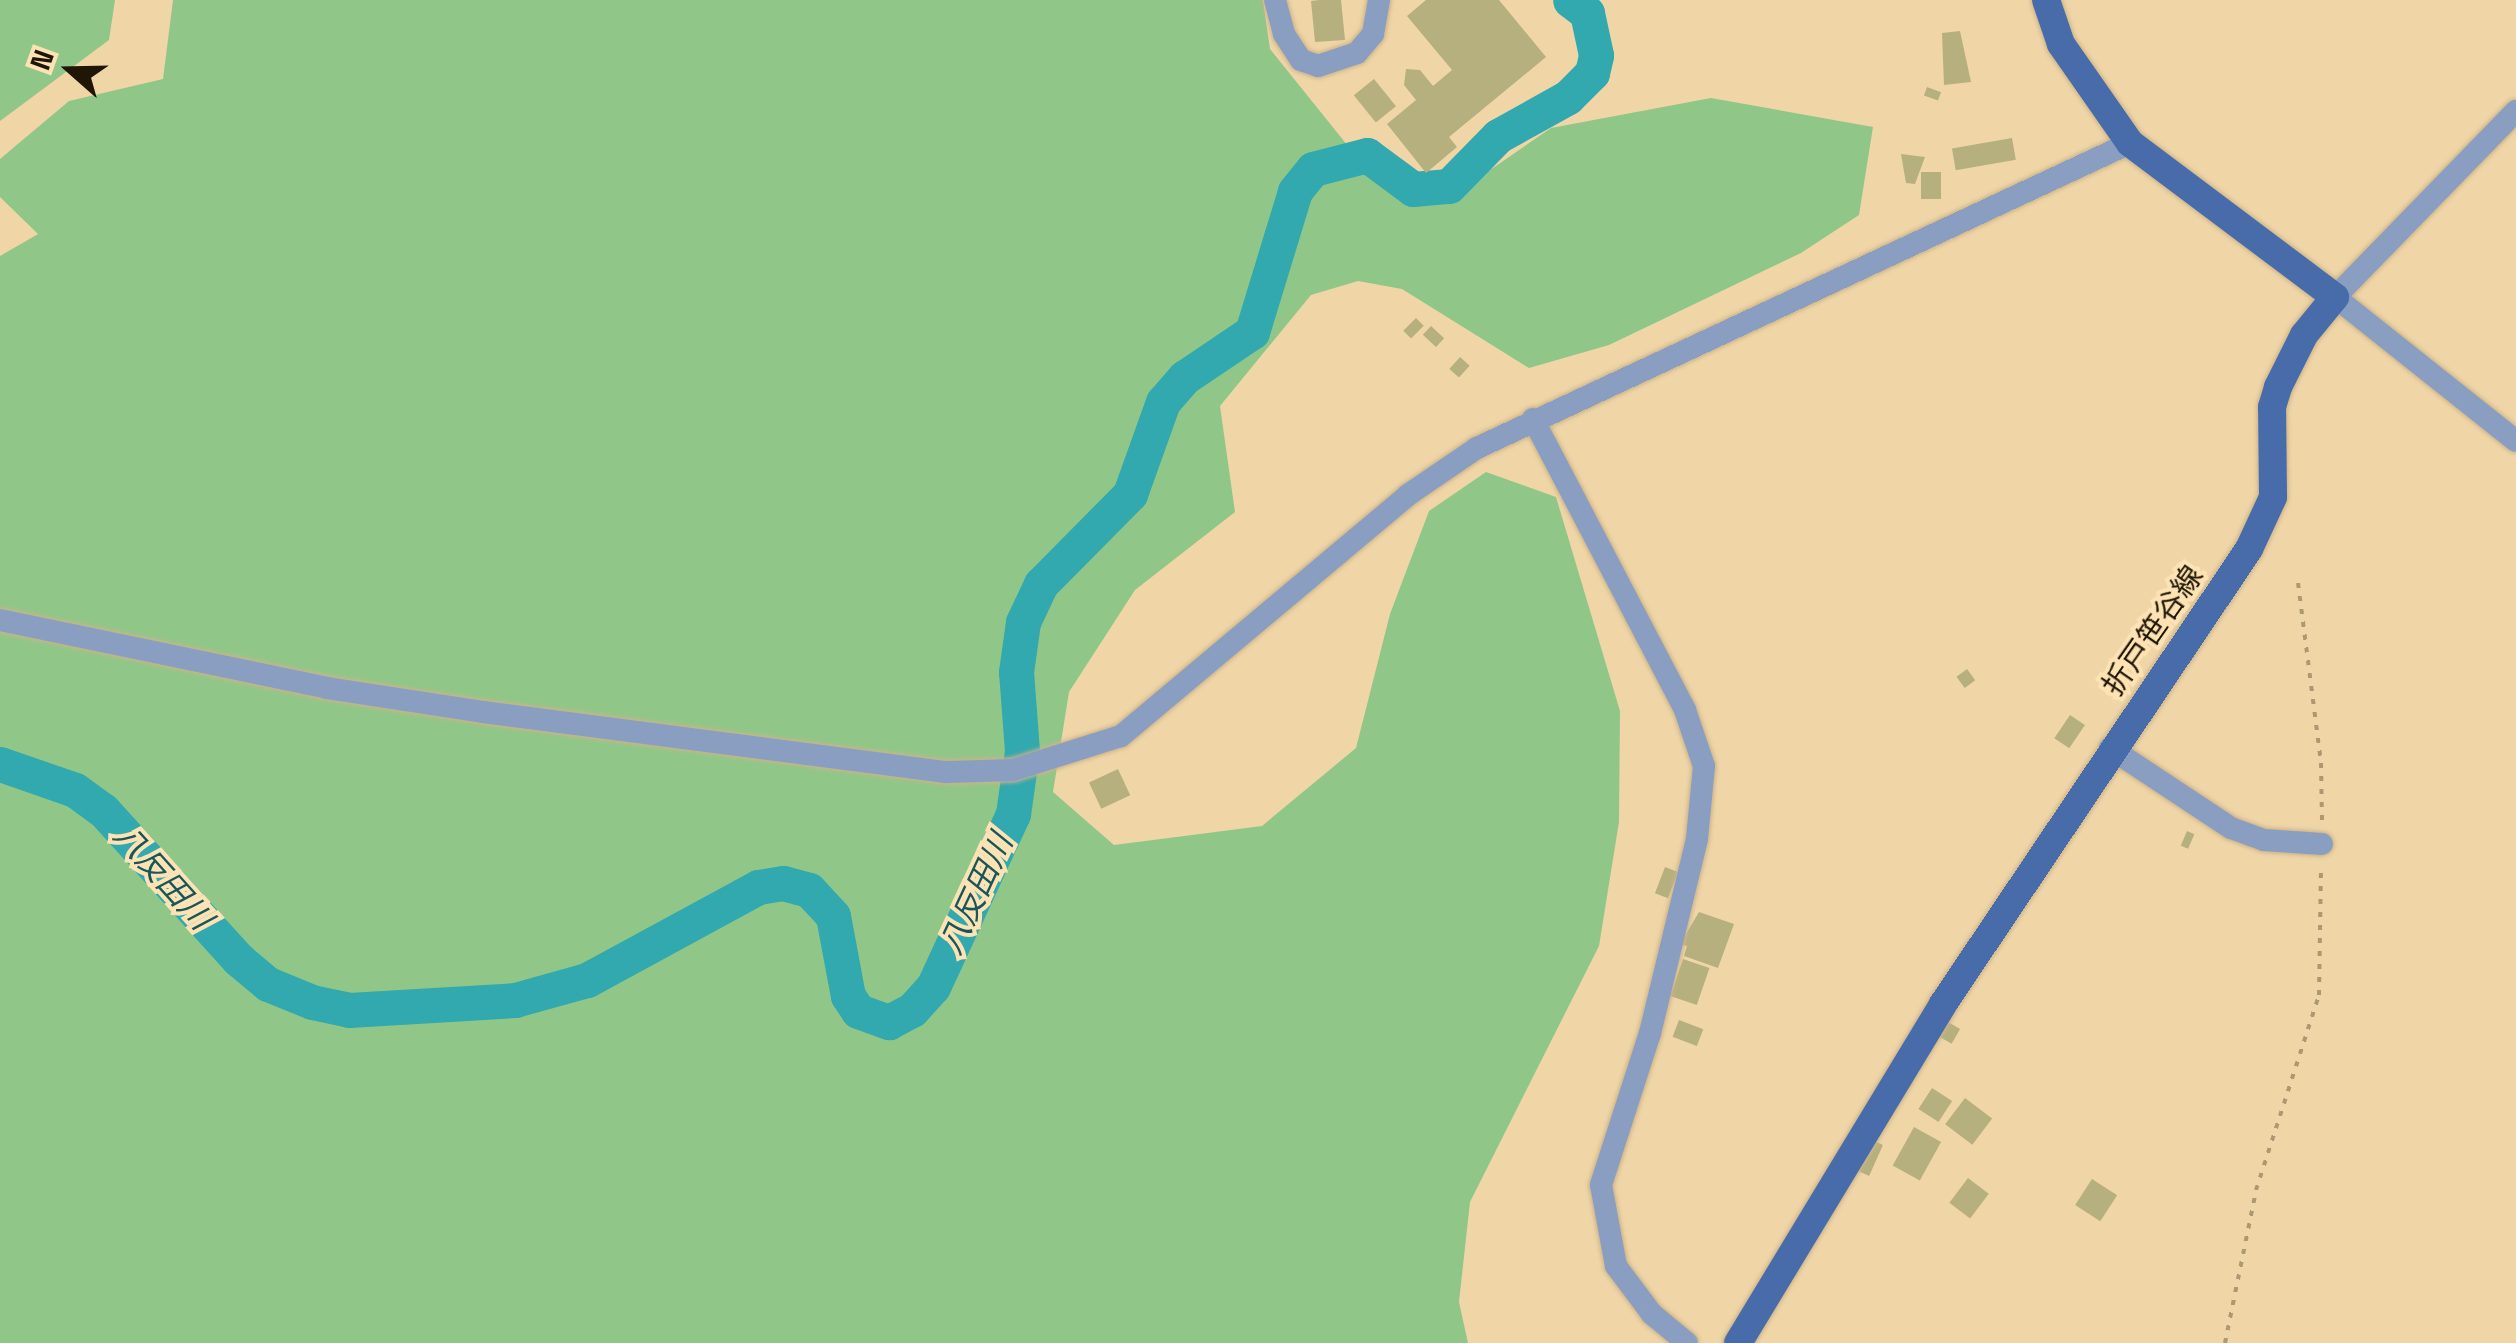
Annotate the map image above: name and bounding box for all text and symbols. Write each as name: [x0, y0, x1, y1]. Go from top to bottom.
north arrow: [20, 20, 120, 120]
text: N: [22, 45, 62, 75]
street label: 折戸笹谷線: [2095, 559, 2211, 703]
water label: 八反田川: [106, 817, 220, 937]
water label: 八反田川: [932, 828, 1020, 960]

